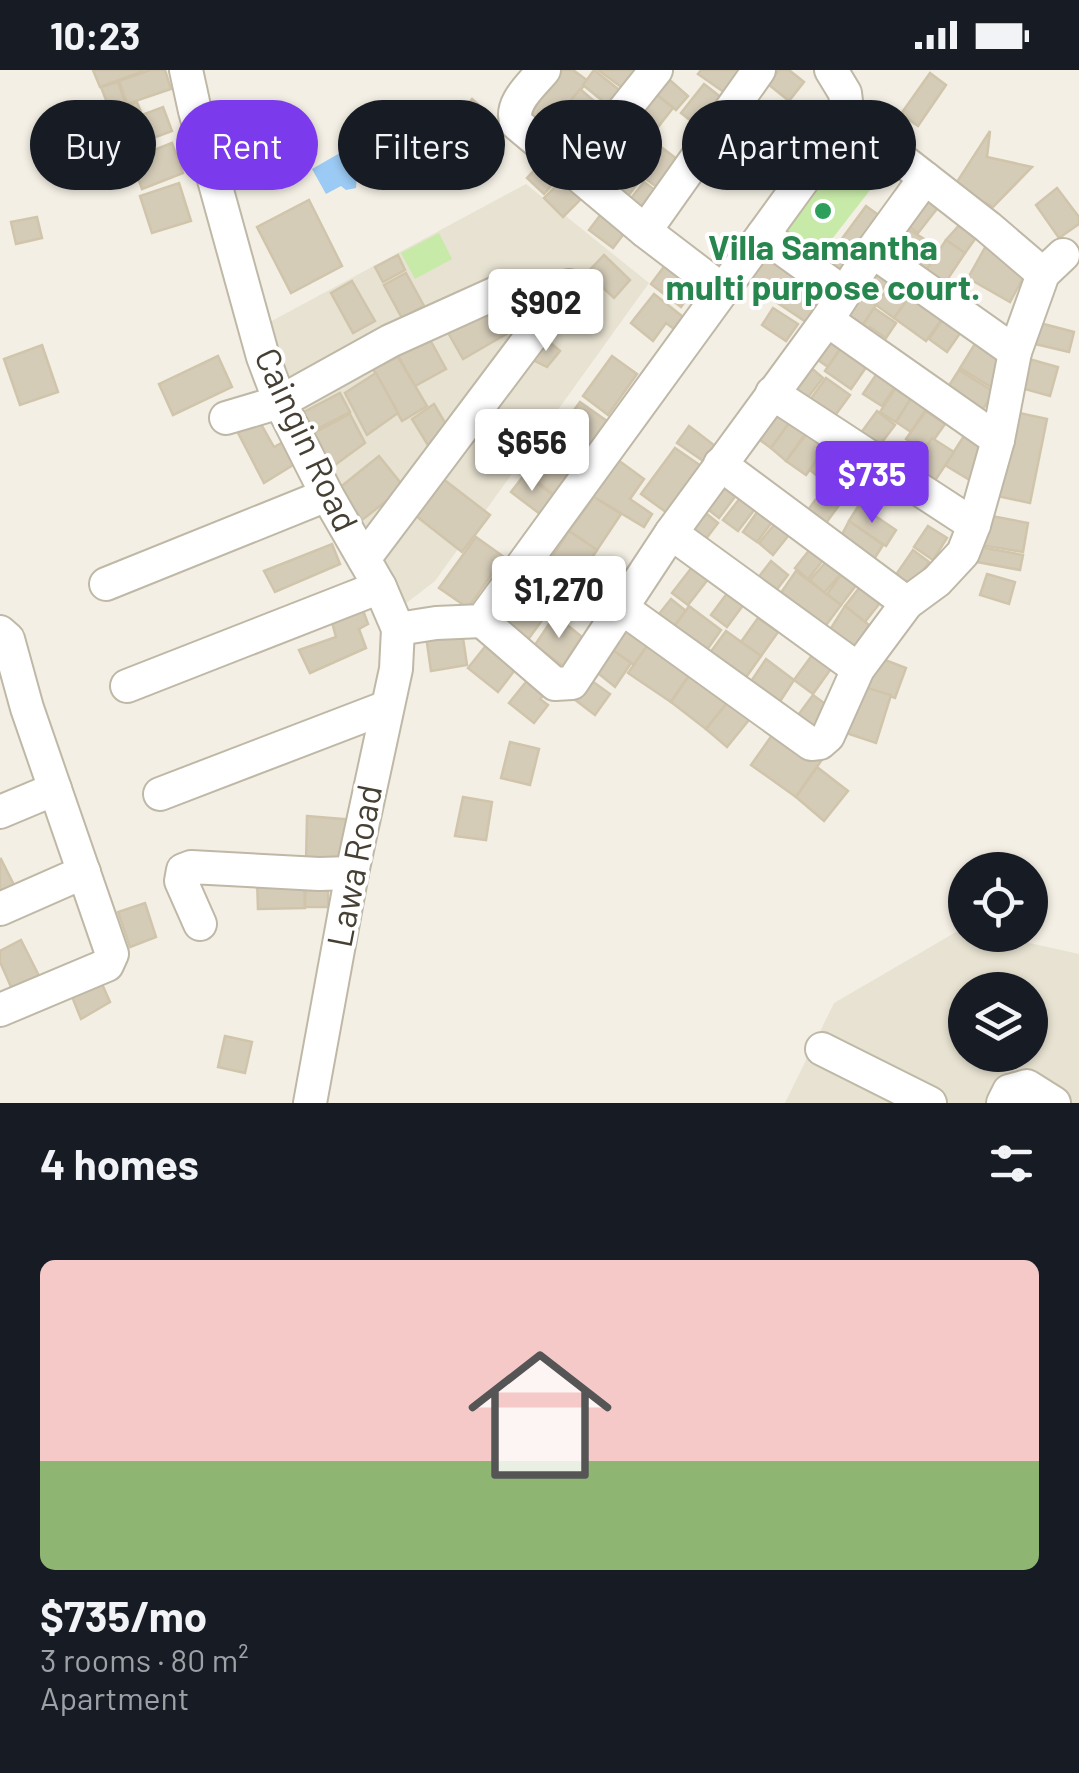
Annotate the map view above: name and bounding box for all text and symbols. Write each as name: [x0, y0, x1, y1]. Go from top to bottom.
text: 10:23: [50, 12, 140, 58]
chip: Buy: [30, 100, 156, 190]
chip: Rent: [176, 100, 318, 190]
chip: Filters: [338, 100, 505, 190]
chip: New: [525, 100, 662, 190]
chip: Apartment: [682, 100, 916, 190]
marker: Villa Samantha multi purpose court.: [812, 200, 834, 222]
place label: Villa Samantha multi purpose court.: [666, 225, 980, 307]
pin: $902: [487, 269, 605, 354]
text: $902: [510, 282, 582, 320]
street label: Caingin Road: [247, 341, 369, 538]
pin: $656: [473, 409, 591, 494]
text: $656: [497, 422, 567, 460]
pin: $735: [813, 441, 931, 526]
text: $735: [838, 454, 906, 492]
pin: $1,270: [478, 556, 640, 641]
text: $1,270: [514, 569, 604, 607]
street label: Lawa Road: [317, 781, 389, 950]
map controls: [948, 852, 1048, 1072]
button: locate: [948, 852, 1048, 952]
button: layers: [948, 972, 1048, 1072]
icon: filters: [984, 1136, 1039, 1191]
text: 4 homes: [40, 1138, 199, 1188]
icon: home: [450, 1325, 630, 1505]
text: $735/mo: [40, 1590, 207, 1640]
text: 3 rooms · 80 m²: [40, 1640, 249, 1678]
text: Apartment: [40, 1678, 189, 1716]

